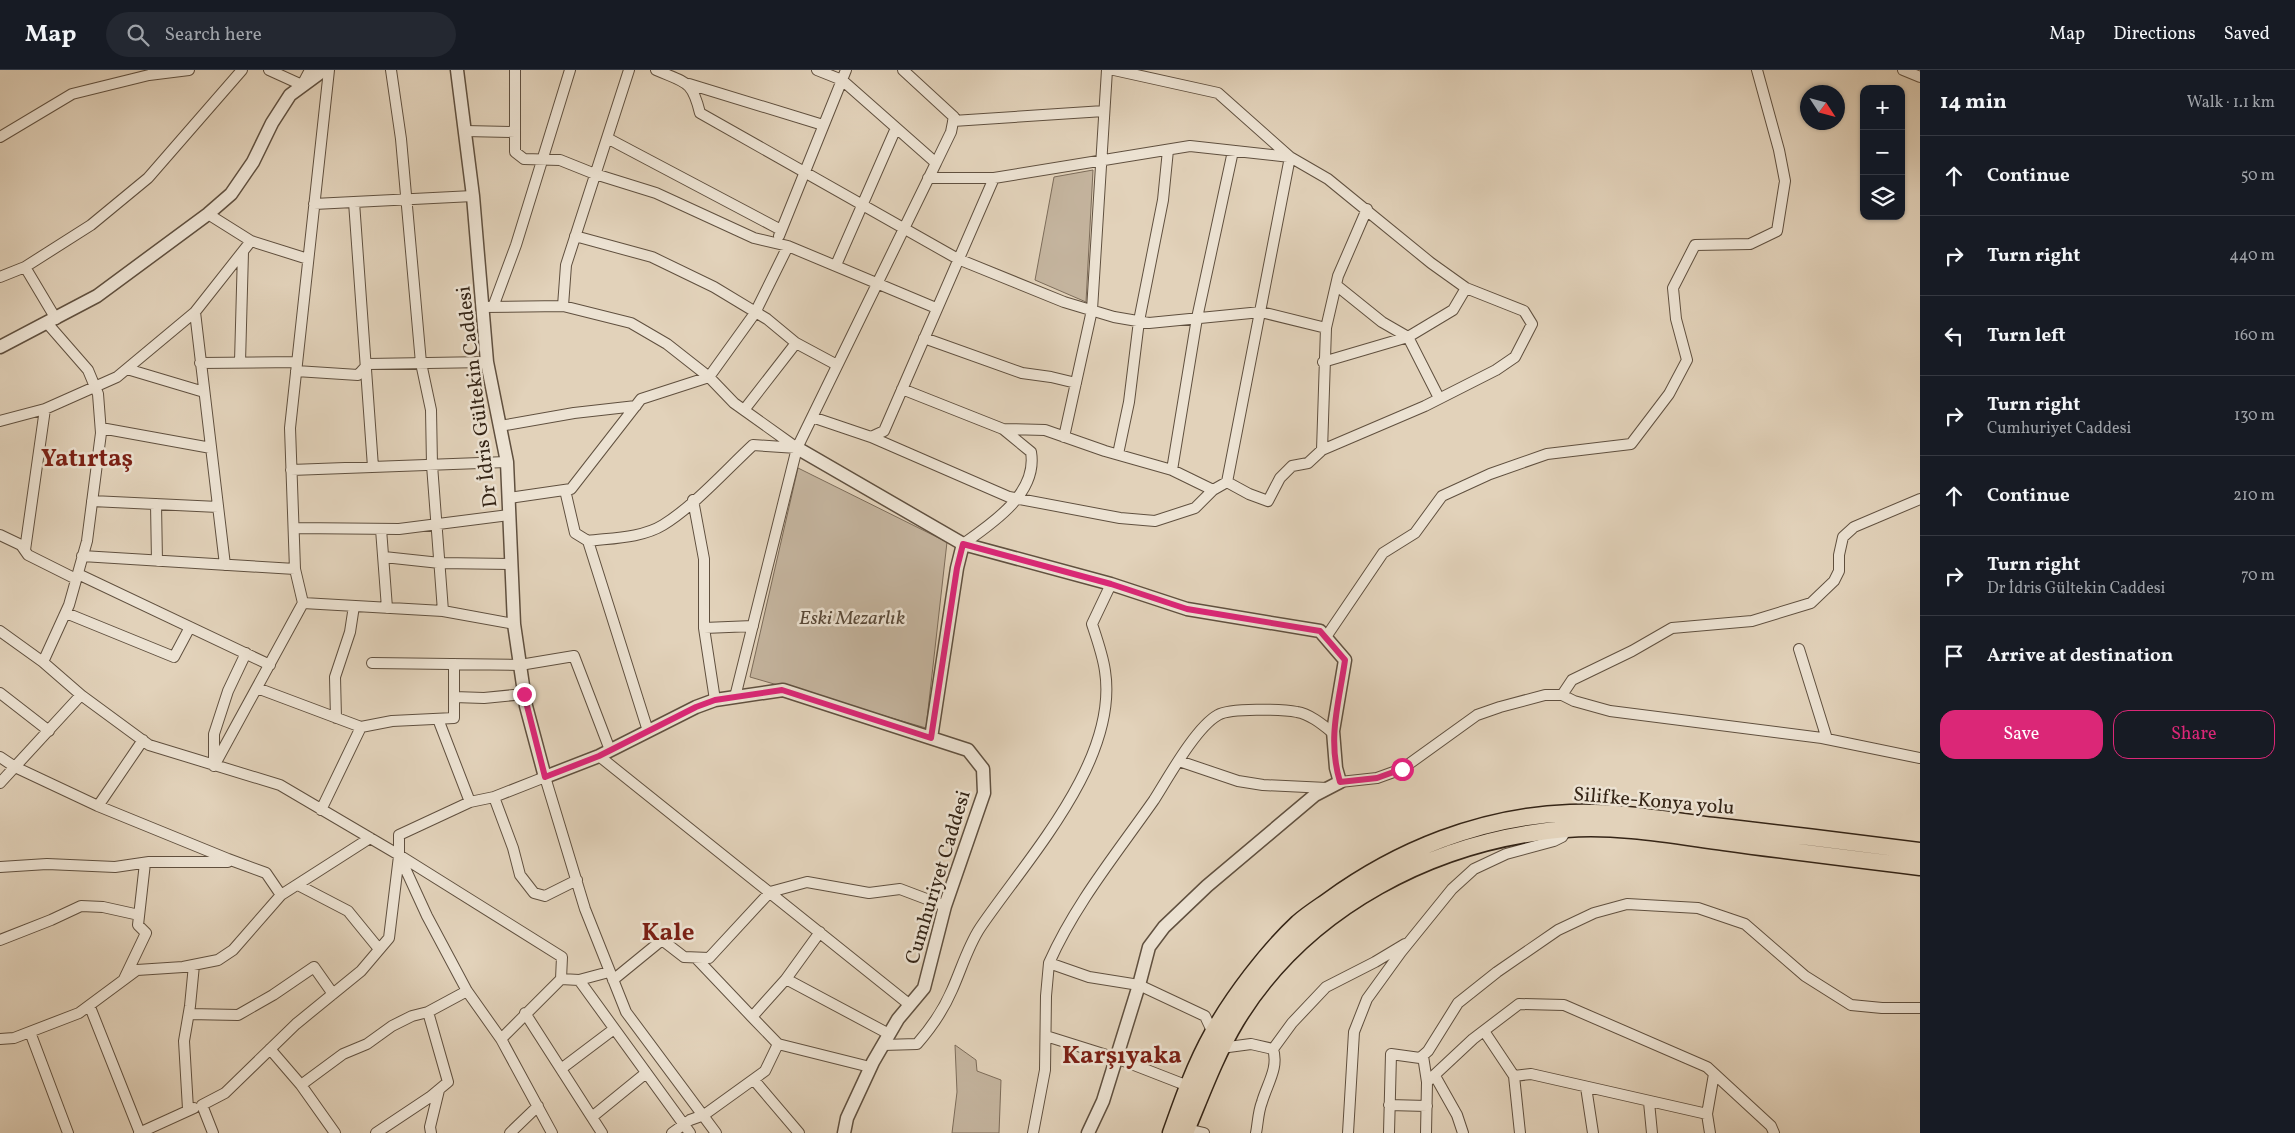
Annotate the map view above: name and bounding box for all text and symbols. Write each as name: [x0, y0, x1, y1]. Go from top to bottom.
search box: [106, 12, 456, 57]
text: Map: [25, 18, 76, 52]
icon: search: [124, 21, 152, 49]
text: Search here: [164, 22, 262, 48]
text: Map: [2049, 22, 2085, 47]
text: Directions: [2113, 22, 2196, 47]
text: Saved: [2224, 22, 2270, 47]
north arrow: [1800, 85, 1845, 130]
map controls: [1860, 85, 1905, 220]
button: +: [1860, 85, 1905, 130]
text: 14 min: [1940, 88, 2007, 117]
text: Walk · 1.1 km: [2187, 92, 2275, 114]
button: −: [1860, 130, 1905, 175]
icon: ahead: [1940, 162, 1968, 190]
text: Continue: [1987, 163, 2070, 189]
text: 50 m: [2241, 165, 2275, 187]
button: layers: [1860, 175, 1905, 220]
icon: right: [1940, 242, 1968, 270]
text: Turn right: [1987, 243, 2080, 269]
text: 440 m: [2229, 245, 2275, 267]
street label: Dr İdris Gültekin Caddesi: [451, 284, 505, 509]
icon: left: [1940, 322, 1968, 350]
text: Turn left: [1987, 323, 2066, 349]
text: 160 m: [2234, 325, 2275, 347]
text: Turn right: [1987, 392, 2080, 418]
icon: right: [1940, 402, 1968, 430]
text: 130 m: [2234, 405, 2275, 427]
text: Cumhuriyet Caddesi: [1987, 418, 2131, 440]
district label: Yatırtaş: [41, 442, 133, 477]
icon: ahead: [1940, 482, 1968, 510]
text: Continue: [1987, 483, 2070, 509]
text: 210 m: [2233, 485, 2275, 507]
text: Turn right: [1987, 552, 2080, 578]
icon: right: [1940, 562, 1968, 590]
text: 70 m: [2241, 565, 2275, 587]
text: Dr İdris Gültekin Caddesi: [1987, 578, 2165, 600]
park label: Eski Mezarlık: [799, 605, 905, 633]
icon: arrive: [1940, 642, 1968, 670]
text: Arrive at destination: [1987, 643, 2173, 669]
route end: [513, 683, 536, 706]
button: Save: [1940, 710, 2103, 759]
button: Share: [2113, 710, 2275, 759]
route start: [1391, 758, 1414, 781]
street label: Silifke-Konya yolu: [1572, 781, 1736, 823]
street label: Cumhuriyet Caddesi: [899, 787, 979, 968]
district label: Kale: [641, 916, 695, 951]
district label: Karşıyaka: [1062, 1039, 1182, 1074]

